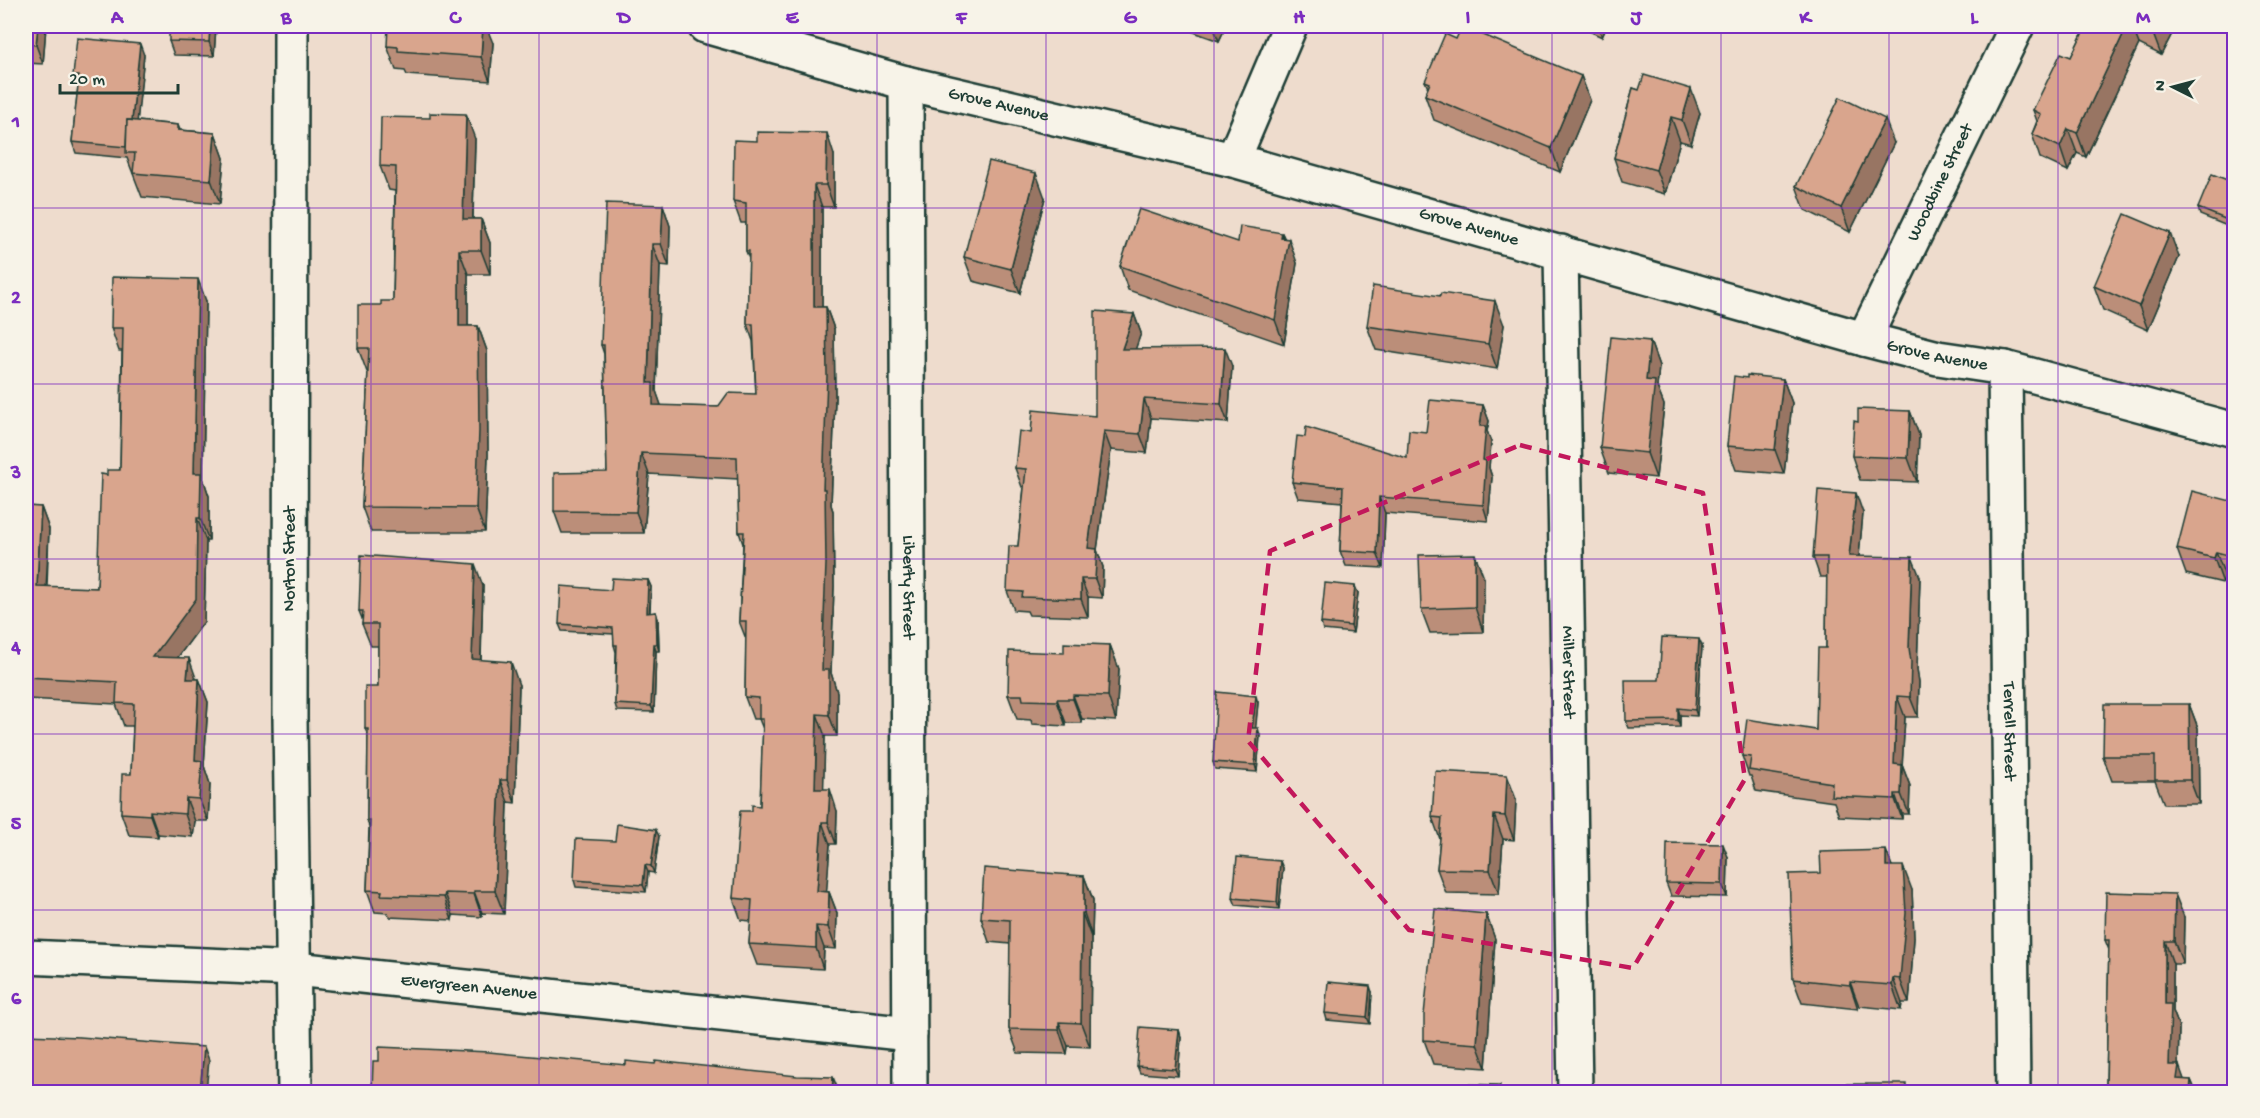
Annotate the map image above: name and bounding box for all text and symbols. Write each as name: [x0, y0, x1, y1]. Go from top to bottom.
text: A: [110, 8, 125, 31]
text: B: [280, 8, 292, 31]
text: C: [449, 8, 463, 31]
text: D: [615, 8, 631, 31]
text: E: [786, 8, 800, 31]
text: F: [955, 8, 968, 31]
text: G: [1124, 8, 1138, 31]
text: H: [1293, 8, 1305, 31]
text: I: [1466, 8, 1471, 31]
text: J: [1630, 8, 1643, 31]
text: K: [1798, 8, 1813, 31]
text: L: [1970, 8, 1979, 31]
text: M: [2136, 8, 2151, 31]
scale bar: [60, 57, 178, 95]
north arrow: [2143, 57, 2203, 117]
text: 20 m: [69, 70, 105, 91]
text: N: [2152, 79, 2172, 92]
street label: Grove Avenue: [946, 83, 1052, 127]
text: 1: [11, 112, 20, 135]
street label: Woodbine Street: [1903, 119, 1979, 245]
street label: Grove Avenue: [1417, 203, 1522, 251]
text: 2: [11, 288, 21, 311]
street label: Grove Avenue: [1884, 335, 1990, 376]
text: 3: [10, 463, 21, 486]
street label: Norton Street: [280, 505, 301, 611]
street label: Liberty Street: [897, 535, 919, 641]
street label: Miller Street: [1557, 626, 1579, 720]
text: 4: [10, 638, 21, 661]
street label: Terrell Street: [1998, 681, 2020, 782]
text: 5: [11, 814, 22, 837]
street label: Evergreen Avenue: [400, 970, 539, 1005]
text: 6: [11, 989, 22, 1012]

